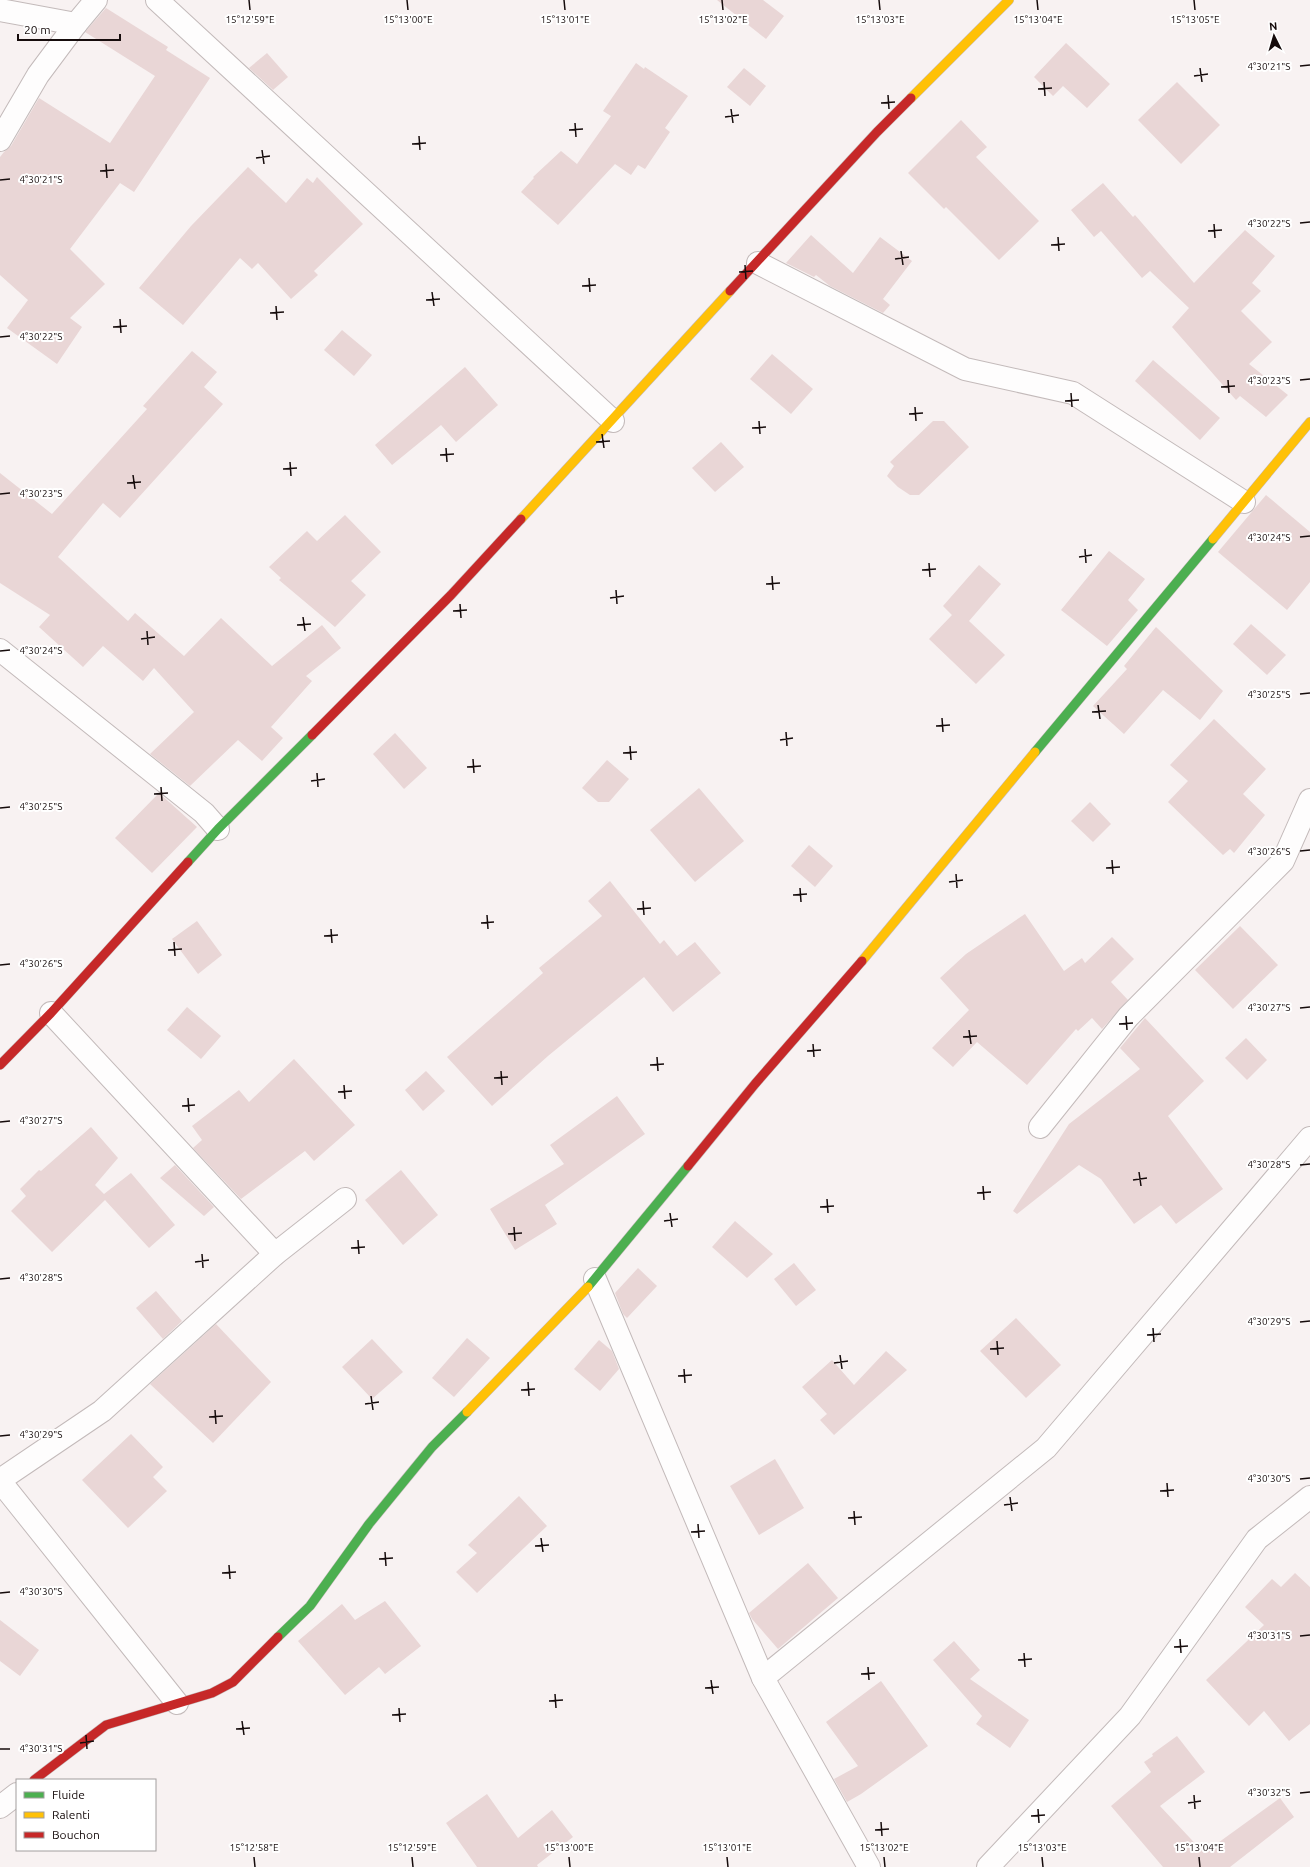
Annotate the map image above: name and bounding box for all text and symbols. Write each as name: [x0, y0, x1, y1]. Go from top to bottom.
text: 15°12'59"E: [225, 14, 275, 25]
text: 15°13'00"E: [383, 14, 433, 25]
text: 15°13'01"E: [540, 14, 590, 25]
text: 15°13'02"E: [698, 14, 748, 25]
text: 15°13'03"E: [855, 14, 905, 25]
text: 15°13'04"E: [1013, 14, 1063, 25]
text: 15°13'05"E: [1170, 14, 1220, 25]
scale bar: [18, 16, 120, 42]
north arrow: [1254, 16, 1294, 56]
text: N: [1269, 20, 1278, 32]
text: 20 m: [24, 23, 51, 36]
text: 4°30'21"S: [1247, 61, 1291, 72]
text: 4°30'21"S: [19, 174, 63, 185]
text: 4°30'22"S: [1247, 218, 1291, 229]
text: 4°30'22"S: [19, 331, 63, 342]
text: 4°30'23"S: [1247, 375, 1291, 386]
text: 4°30'23"S: [19, 488, 63, 499]
text: 4°30'24"S: [1247, 532, 1291, 543]
text: 4°30'24"S: [19, 645, 63, 656]
text: 4°30'25"S: [1247, 689, 1291, 700]
text: 4°30'25"S: [19, 801, 63, 812]
text: 4°30'26"S: [1247, 846, 1291, 857]
text: 4°30'26"S: [19, 958, 63, 969]
text: 4°30'27"S: [1247, 1002, 1291, 1013]
text: 4°30'27"S: [19, 1115, 63, 1126]
text: 4°30'28"S: [1247, 1159, 1291, 1170]
text: 4°30'28"S: [19, 1272, 63, 1283]
text: 4°30'29"S: [1247, 1316, 1291, 1327]
text: 4°30'29"S: [19, 1429, 63, 1440]
text: 4°30'30"S: [1247, 1473, 1291, 1484]
text: 4°30'30"S: [19, 1586, 63, 1597]
text: 4°30'31"S: [1247, 1630, 1291, 1641]
text: 4°30'31"S: [19, 1743, 63, 1754]
legend: [16, 1779, 156, 1851]
text: 4°30'32"S: [1247, 1787, 1291, 1798]
text: Fluide: [52, 1788, 85, 1801]
text: Ralenti: [52, 1808, 90, 1821]
text: Bouchon: [52, 1828, 100, 1841]
text: 15°12'58"E: [229, 1842, 279, 1853]
text: 15°12'59"E: [387, 1842, 437, 1853]
text: 15°13'00"E: [544, 1842, 594, 1853]
text: 15°13'01"E: [702, 1842, 752, 1853]
text: 15°13'02"E: [859, 1842, 909, 1853]
text: 15°13'03"E: [1017, 1842, 1067, 1853]
text: 15°13'04"E: [1174, 1842, 1224, 1853]

